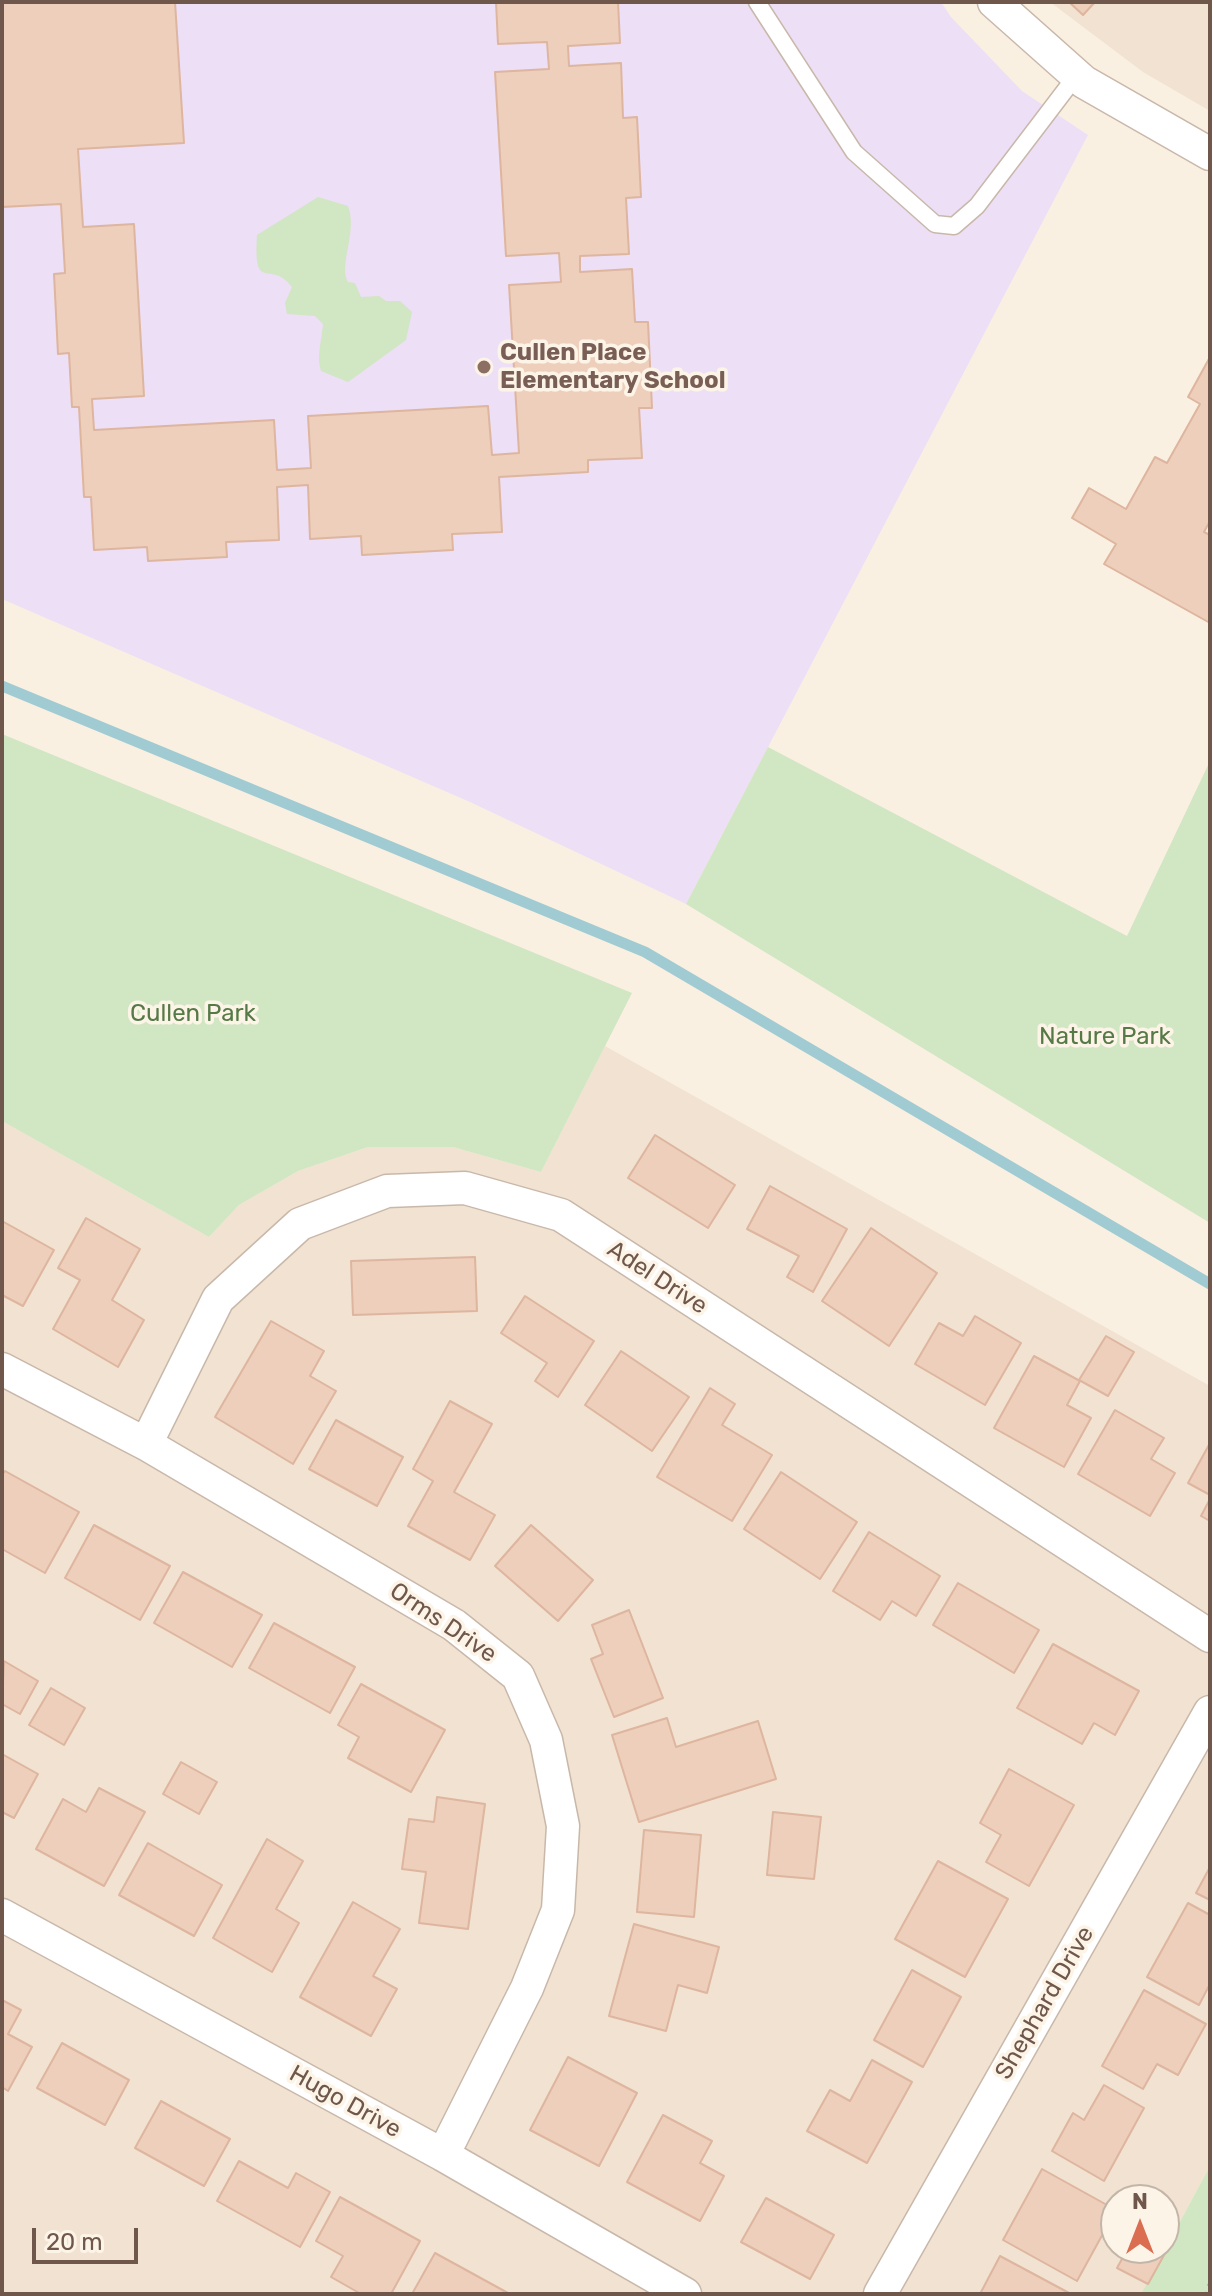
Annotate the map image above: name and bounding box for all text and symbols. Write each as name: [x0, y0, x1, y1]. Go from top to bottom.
place label: Cullen Place Elementary School: [500, 339, 726, 395]
marker: Cullen Place Elementary School: [475, 358, 493, 376]
park label: Cullen Park: [130, 1000, 256, 1028]
park label: Nature Park: [1039, 1023, 1171, 1051]
street label: Adel Drive: [602, 1235, 712, 1321]
street label: Orms Drive: [384, 1577, 502, 1669]
street label: Shephard Drive: [990, 1921, 1100, 2085]
street label: Hugo Drive: [284, 2060, 406, 2144]
north arrow: [1100, 2184, 1180, 2264]
text: N: [1132, 2188, 1148, 2215]
scale bar: [36, 2212, 142, 2262]
text: 20 m: [46, 2228, 103, 2256]

